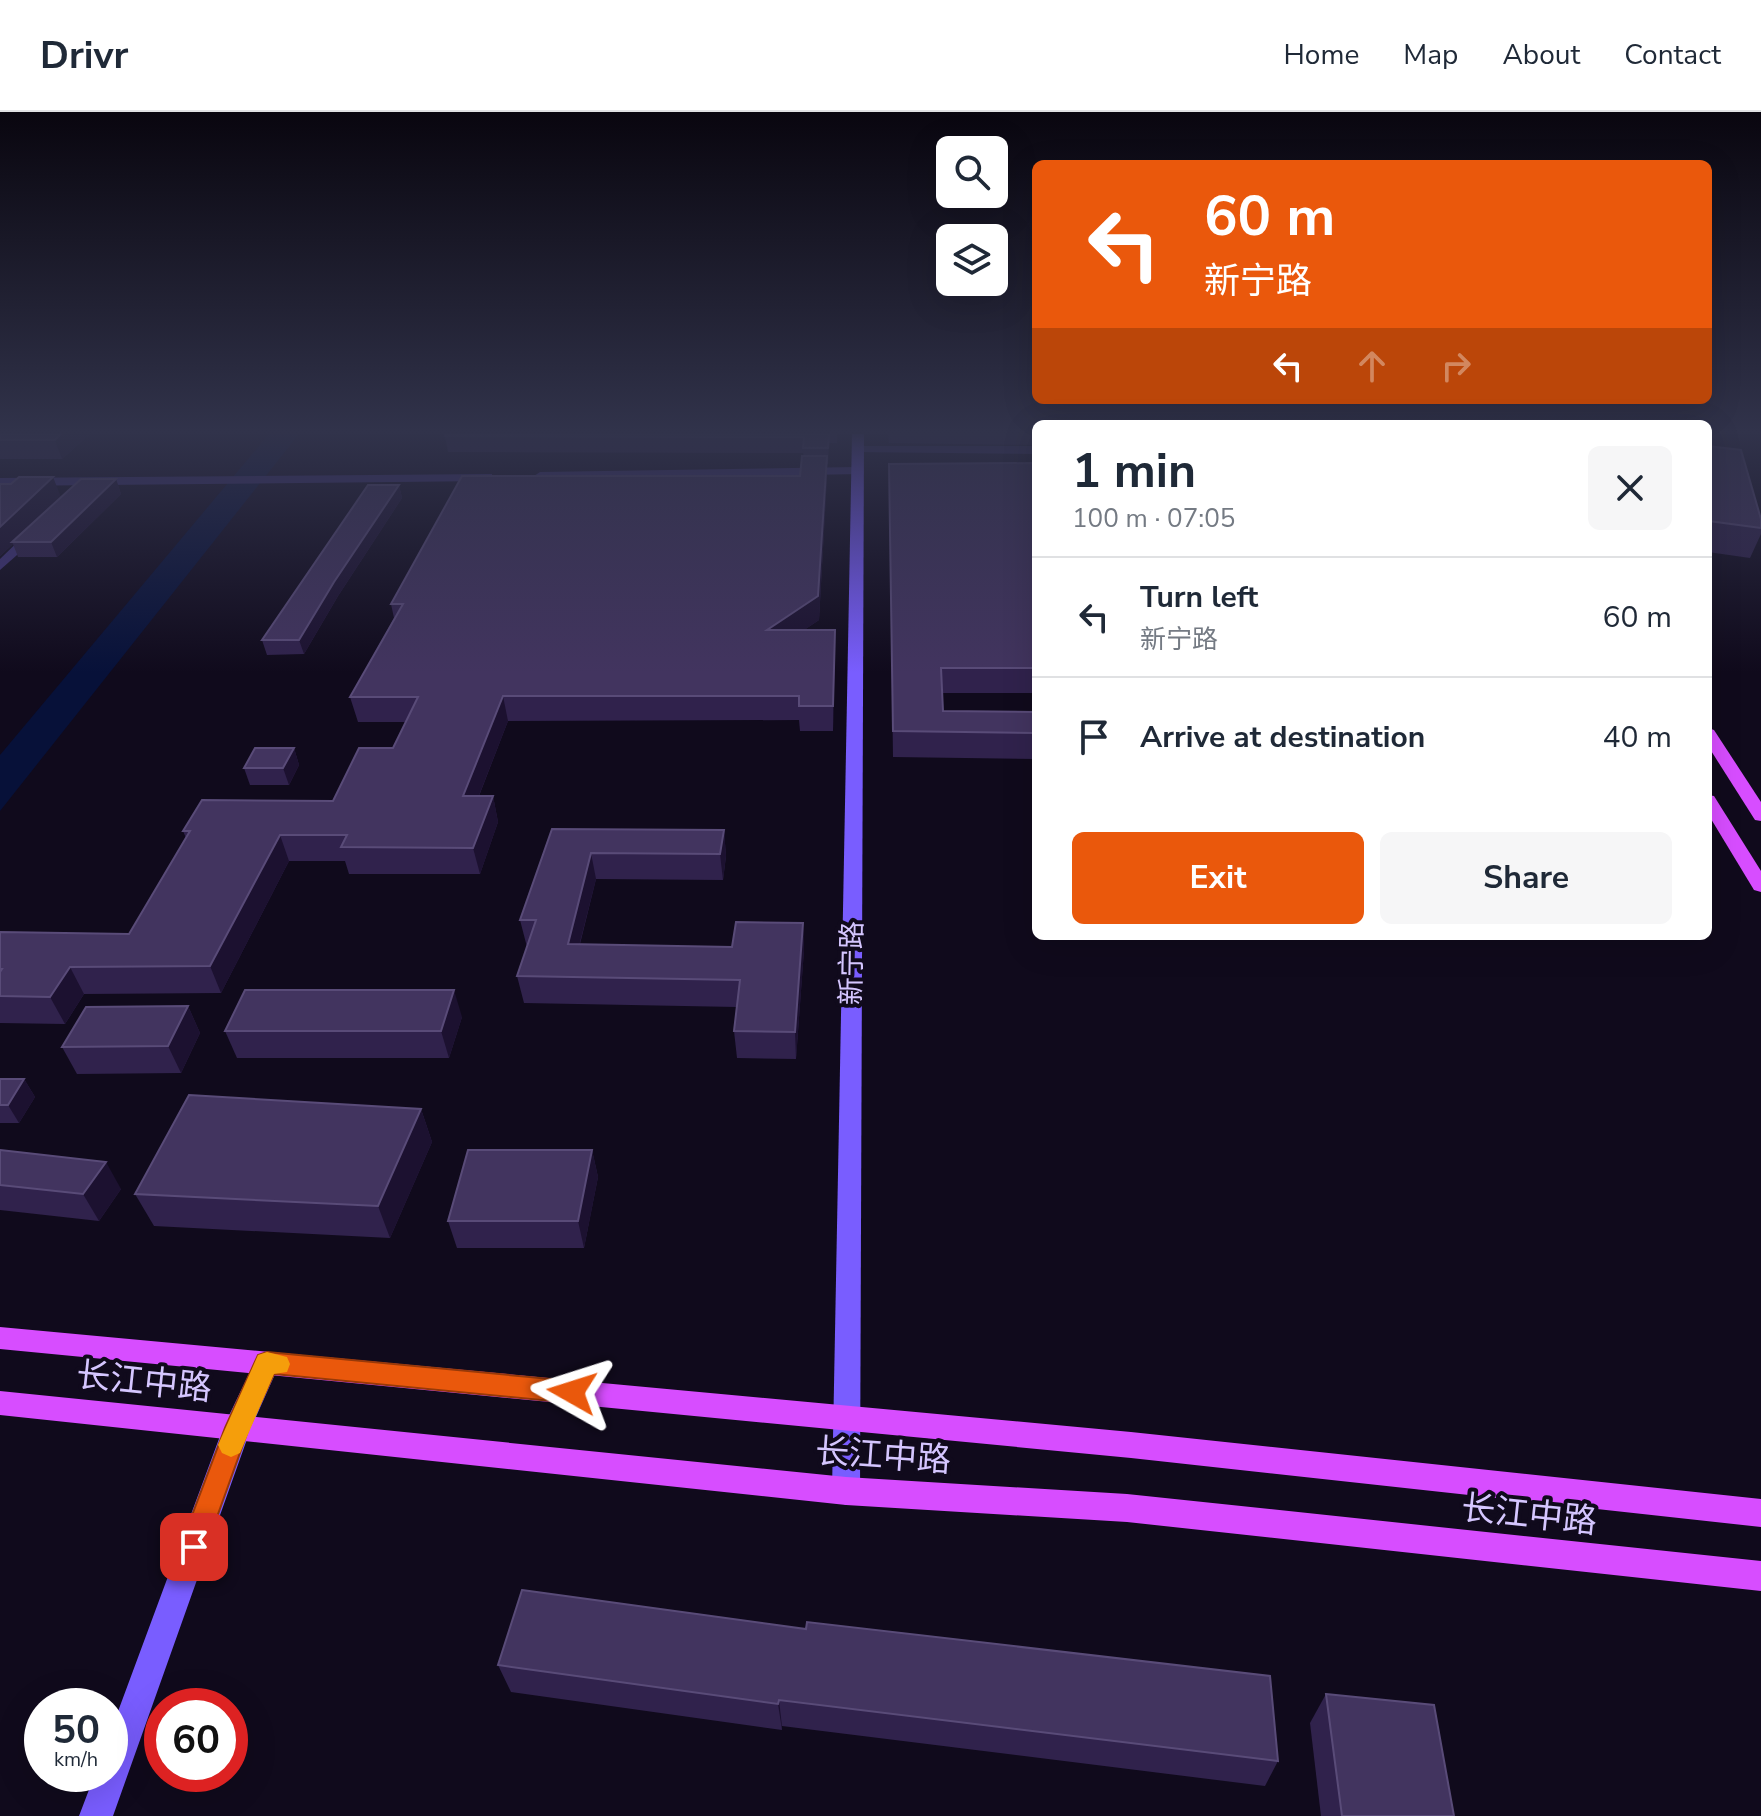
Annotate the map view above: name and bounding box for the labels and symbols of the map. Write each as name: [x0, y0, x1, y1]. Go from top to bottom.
street label: 新宁路: [832, 921, 872, 1005]
position arrow: [530, 1350, 614, 1434]
street label: 长江中路: [74, 1352, 214, 1412]
street label: 长江中路: [814, 1428, 952, 1484]
street label: 长江中路: [1459, 1485, 1599, 1545]
pin: [160, 1513, 228, 1581]
speed limit sign: 60: [144, 1688, 248, 1792]

